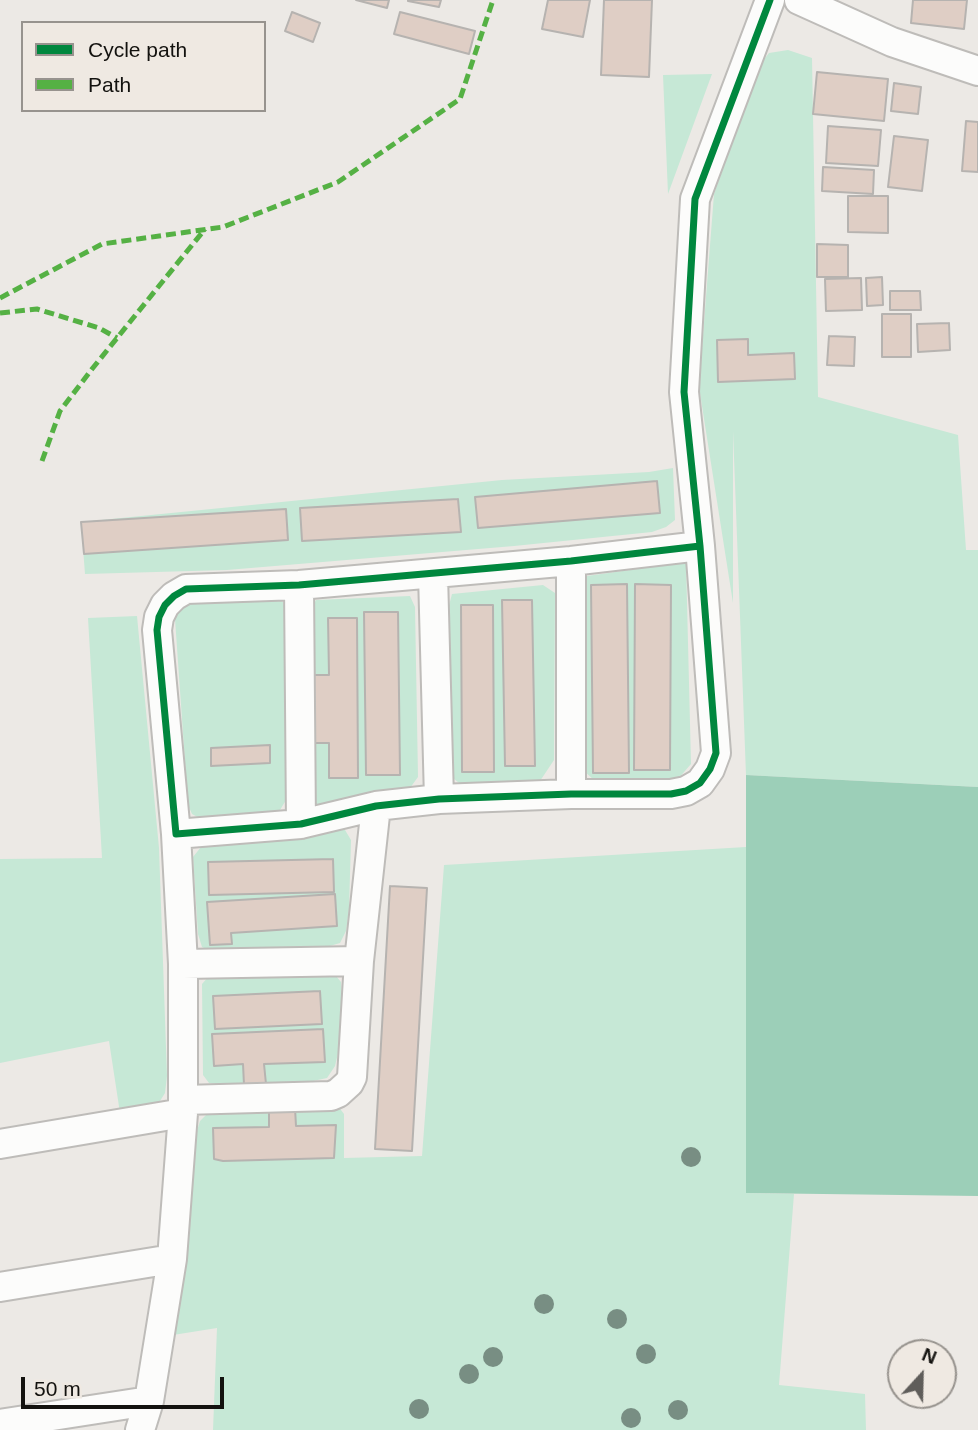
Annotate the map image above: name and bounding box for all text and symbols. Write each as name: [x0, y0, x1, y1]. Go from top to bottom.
legend: [21, 21, 266, 112]
text: Cycle path: [88, 38, 187, 61]
text: Path: [88, 73, 131, 96]
north arrow: [887, 1339, 957, 1409]
text: N: [919, 1344, 940, 1368]
scale bar: [24, 1364, 228, 1408]
text: 50 m: [34, 1377, 81, 1400]

